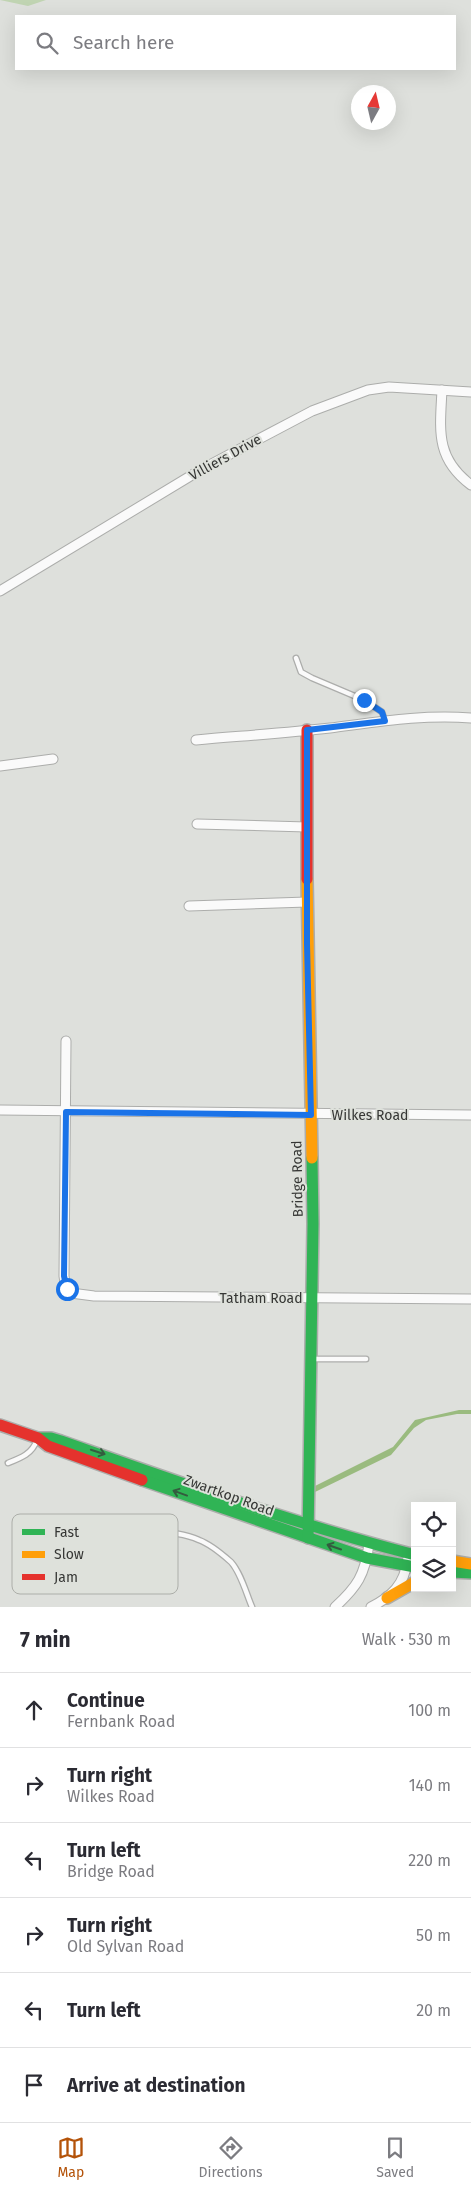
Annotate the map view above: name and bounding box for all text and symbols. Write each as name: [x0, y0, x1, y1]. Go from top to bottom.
search box: [15, 15, 456, 70]
icon: search: [33, 29, 61, 57]
text: Search here: [73, 31, 174, 54]
north arrow: [351, 85, 396, 130]
street label: Villiers Drive: [186, 431, 264, 484]
route end: [353, 689, 376, 712]
street label: Wilkes Road: [332, 1107, 408, 1124]
street label: Bridge Road: [288, 1140, 307, 1218]
route start: [56, 1278, 79, 1301]
street label: Tatham Road: [219, 1290, 303, 1307]
one-way arrow: [90, 1448, 106, 1458]
street label: Zwartkop Road: [181, 1471, 276, 1520]
one-way arrow: [173, 1488, 188, 1497]
map controls: [411, 1502, 456, 1592]
button: locate: [411, 1502, 456, 1547]
legend: [12, 1514, 178, 1594]
text: Fast: [54, 1524, 80, 1541]
one-way arrow: [326, 1542, 342, 1551]
text: Slow: [54, 1546, 84, 1563]
button: layers: [411, 1547, 456, 1592]
text: Jam: [54, 1569, 78, 1586]
text: 7 min: [20, 1627, 71, 1653]
text: Walk · 530 m: [362, 1630, 451, 1649]
text: Continue: [67, 1689, 145, 1712]
icon: ahead: [20, 1696, 48, 1724]
text: 100 m: [408, 1701, 451, 1720]
text: Fernbank Road: [67, 1712, 175, 1731]
text: Turn right: [67, 1764, 152, 1787]
icon: right: [20, 1771, 48, 1799]
text: 140 m: [409, 1776, 451, 1795]
text: Wilkes Road: [67, 1787, 155, 1806]
text: Turn left: [67, 1839, 141, 1862]
icon: left: [20, 1846, 48, 1874]
text: 220 m: [408, 1851, 451, 1870]
text: Bridge Road: [67, 1862, 155, 1881]
text: Turn right: [67, 1914, 152, 1937]
icon: right: [20, 1921, 48, 1949]
text: 50 m: [416, 1926, 451, 1945]
text: Old Sylvan Road: [67, 1937, 184, 1956]
icon: left: [20, 1996, 48, 2024]
text: Turn left: [67, 1999, 141, 2022]
text: 20 m: [416, 2001, 451, 2020]
icon: arrive: [20, 2071, 48, 2099]
text: Arrive at destination: [67, 2074, 246, 2097]
tab: Map: [57, 2134, 85, 2181]
tab: Directions: [198, 2134, 263, 2181]
tab: Saved: [376, 2134, 414, 2181]

